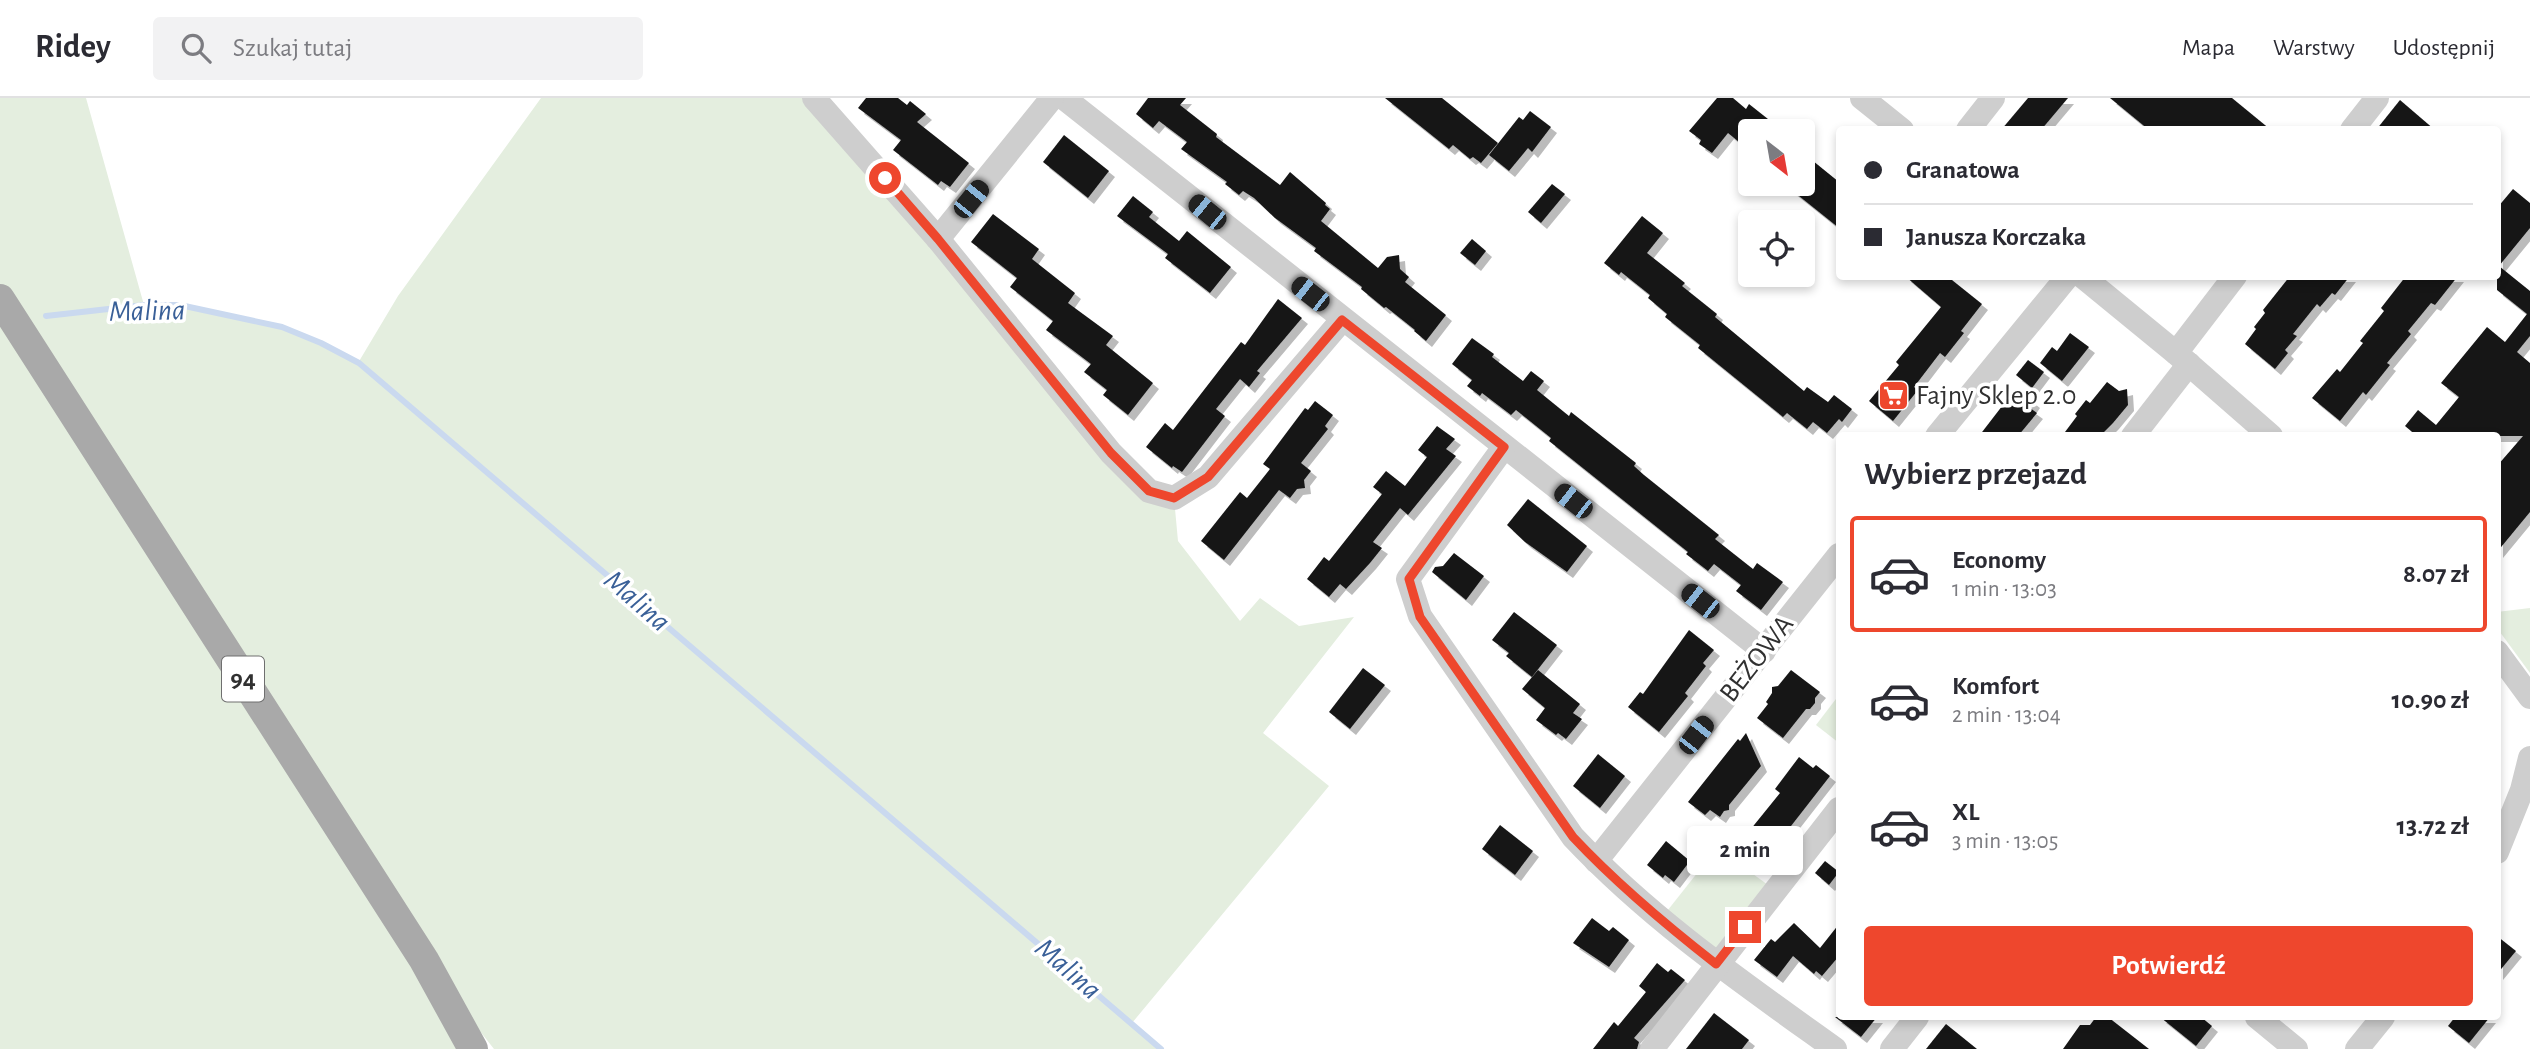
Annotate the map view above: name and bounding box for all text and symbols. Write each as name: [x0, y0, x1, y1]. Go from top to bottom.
search box: [153, 17, 643, 80]
icon: search: [177, 29, 215, 67]
text: Ridey: [35, 31, 111, 64]
text: Szukaj tutaj: [233, 35, 352, 61]
text: Mapa: [2182, 36, 2235, 60]
text: Warstwy: [2273, 36, 2355, 60]
text: Udostępnij: [2393, 36, 2495, 60]
north arrow: [1738, 119, 1815, 196]
map controls: [1738, 119, 1815, 287]
text: Granatowa: [1906, 157, 2020, 183]
route start: [869, 162, 901, 194]
car: [950, 176, 993, 222]
car: [1185, 191, 1230, 233]
button: locate: [1738, 210, 1815, 287]
text: Janusza Korczaka: [1906, 224, 2086, 250]
car: [1287, 273, 1334, 315]
water label: Malina: [109, 295, 185, 327]
supermarket icon: Fajny Sklep 2.0: [1876, 379, 1910, 413]
place label: Fajny Sklep 2.0: [1916, 382, 2077, 410]
text: Wybierz przejazd: [1864, 458, 2087, 490]
car: [1550, 480, 1597, 522]
icon: car: [1868, 543, 1931, 606]
text: Economy: [1952, 547, 2046, 573]
text: 8.07 zł: [2403, 561, 2469, 587]
water label: Malina: [598, 565, 676, 637]
text: 1 min · 13:03: [1952, 578, 2057, 601]
car: [1677, 580, 1724, 622]
street label: BEŻOWA: [1713, 609, 1799, 708]
road number: 94: [222, 656, 264, 702]
icon: car: [1868, 669, 1931, 732]
text: Komfort: [1952, 673, 2039, 699]
text: 10.90 zł: [2392, 687, 2469, 713]
text: 2 min · 13:04: [1952, 704, 2061, 727]
car: [1675, 712, 1718, 758]
icon: car: [1868, 795, 1931, 858]
text: XL: [1952, 799, 1979, 825]
text: 13.72 zł: [2397, 813, 2469, 839]
callout: 2 min: [1687, 826, 1803, 874]
text: 3 min · 13:05: [1952, 830, 2058, 853]
text: 2 min: [1719, 839, 1771, 862]
route end: [1729, 911, 1761, 943]
button: Potwierdź: [1864, 926, 2473, 1006]
water label: Malina: [1029, 933, 1107, 1005]

